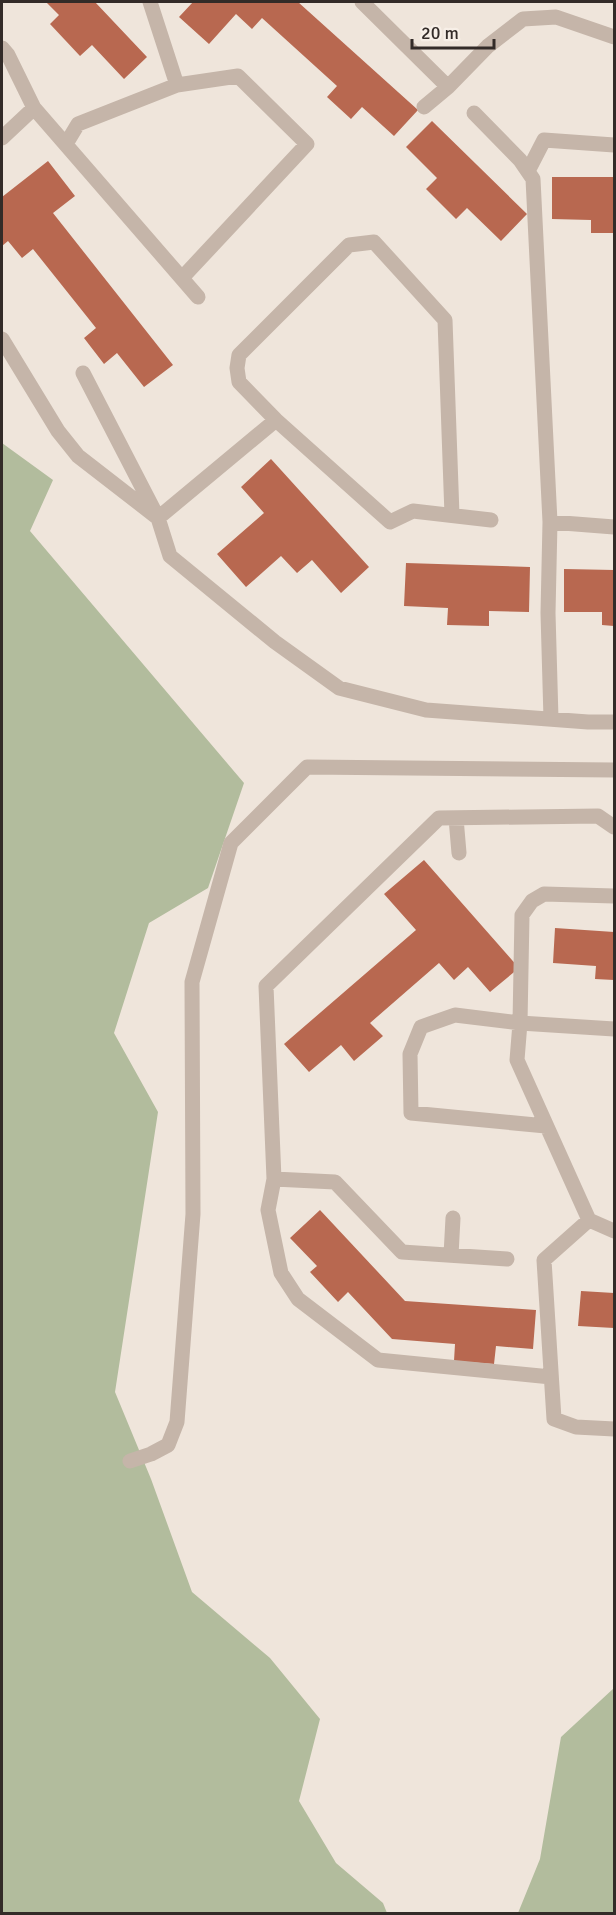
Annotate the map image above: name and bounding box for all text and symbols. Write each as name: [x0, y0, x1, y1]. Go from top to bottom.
scale bar: [412, 12, 494, 50]
text: 20 m: [421, 22, 459, 44]

